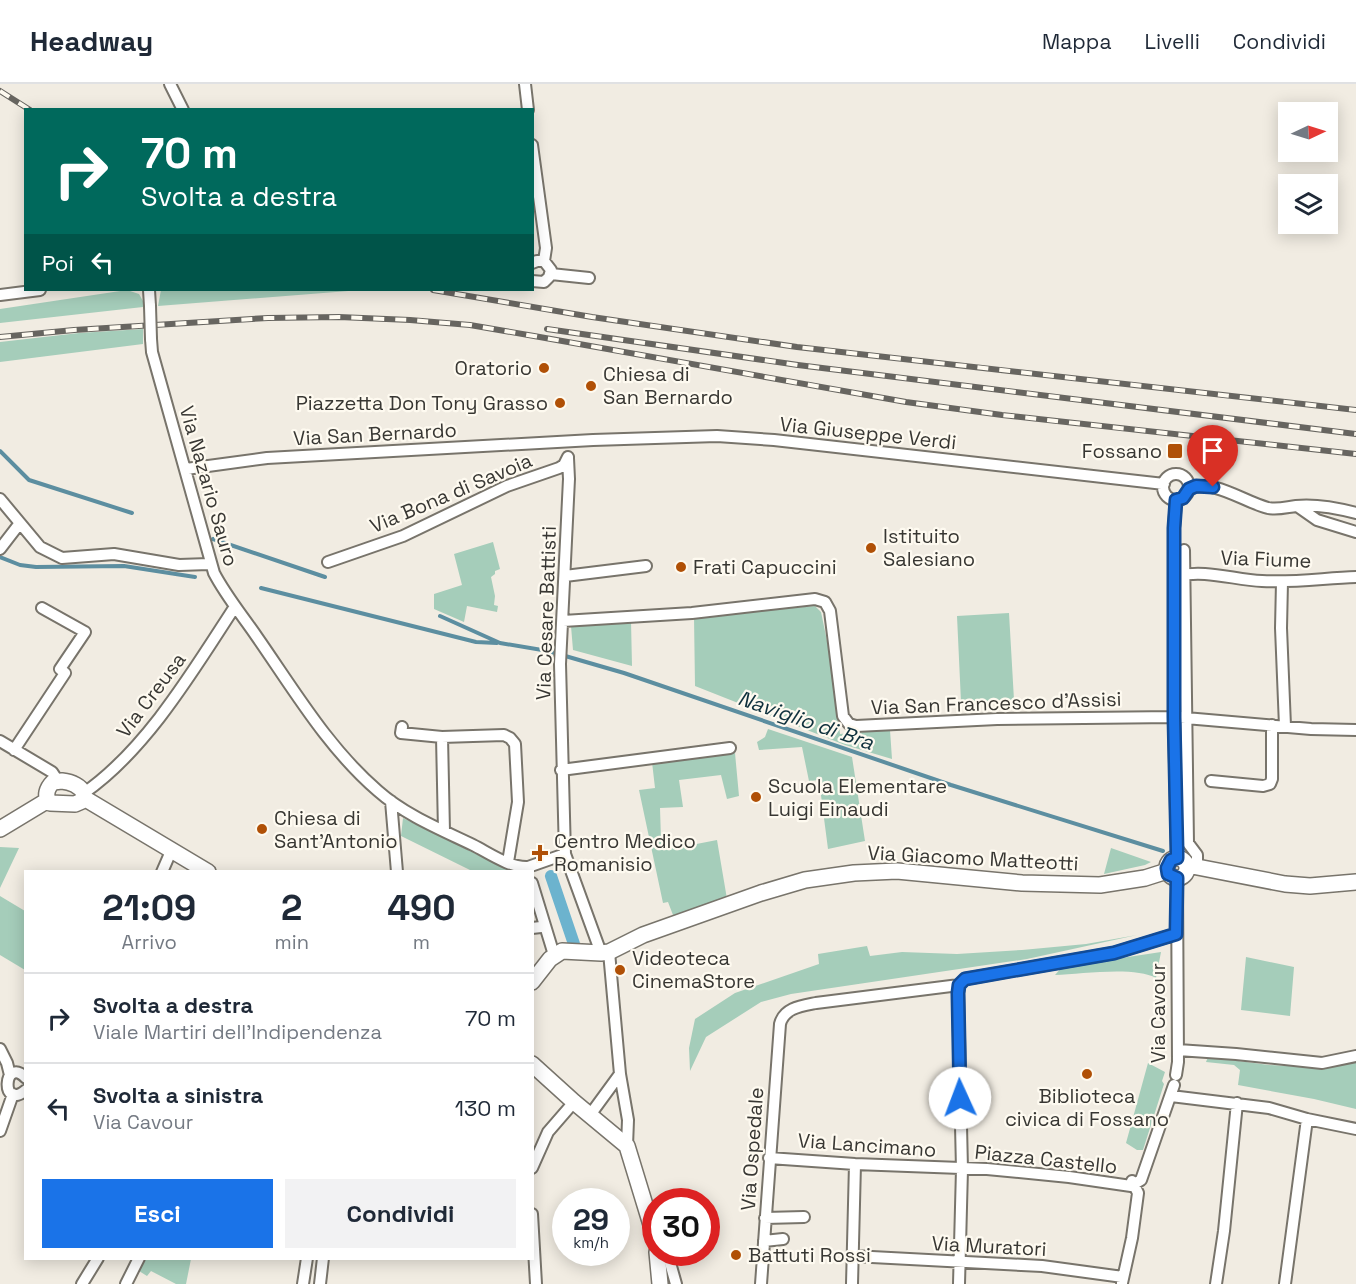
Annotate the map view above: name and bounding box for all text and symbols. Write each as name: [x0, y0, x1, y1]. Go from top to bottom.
text: Headway: [30, 23, 153, 59]
text: Mappa: [1042, 28, 1111, 55]
text: Livelli: [1144, 28, 1200, 55]
text: Condividi: [1233, 28, 1326, 55]
north arrow: [1278, 102, 1338, 162]
map controls: [1278, 102, 1338, 234]
text: 70 m: [141, 127, 238, 180]
icon: right: [42, 132, 120, 210]
button: layers: [1278, 174, 1338, 234]
text: Svolta a destra: [141, 179, 337, 214]
icon: left: [86, 246, 119, 279]
text: Poi: [42, 249, 74, 277]
place label: Oratorio: [455, 355, 532, 381]
marker: Oratorio: [537, 361, 551, 375]
place label: Chiesa di San Bernardo: [603, 361, 733, 410]
marker: Chiesa di San Bernardo: [584, 379, 598, 393]
place label: Piazzetta Don Tony Grasso: [296, 390, 548, 416]
marker: Piazzetta Don Tony Grasso: [553, 396, 567, 410]
street label: Via Nazario Sauro: [174, 403, 244, 569]
street label: Via Giuseppe Verdi: [778, 411, 958, 455]
street label: Via San Bernardo: [293, 417, 457, 451]
pin: [1187, 425, 1238, 487]
icon: arrive: [1196, 434, 1229, 467]
place label: Fossano: [1082, 438, 1162, 464]
marker: Fossano: [1166, 442, 1184, 460]
street label: Via Bona di Savoia: [366, 447, 536, 539]
place label: Istituito Salesiano: [883, 523, 975, 572]
street label: Via Cesare Battisti: [530, 525, 562, 701]
marker: Istituito Salesiano: [864, 541, 878, 555]
street label: Via Fiume: [1220, 544, 1312, 574]
place label: Frati Capuccini: [693, 554, 837, 580]
marker: Frati Capuccini: [674, 560, 688, 574]
street label: Via Creusa: [111, 647, 191, 743]
water label: Naviglio di Bra: [735, 684, 878, 756]
street label: Via San Francesco d'Assisi: [870, 686, 1122, 720]
place label: Scuola Elementare Luigi Einaudi: [768, 773, 947, 822]
marker: Scuola Elementare Luigi Einaudi: [749, 790, 763, 804]
place label: Chiesa di Sant'Antonio: [274, 805, 398, 854]
marker: Chiesa di Sant'Antonio: [255, 822, 269, 836]
place label: Centro Medico Romanisio: [554, 828, 696, 877]
street label: Via Giacomo Matteotti: [867, 839, 1079, 877]
marker: Centro Medico Romanisio: [531, 844, 549, 862]
text: 21:09: [102, 885, 196, 931]
text: 2: [281, 885, 302, 931]
text: 490: [387, 885, 456, 931]
text: Arrivo: [122, 929, 177, 955]
text: min: [275, 929, 309, 955]
text: m: [413, 929, 430, 955]
place label: Videoteca CinemaStore: [632, 945, 755, 994]
marker: Videoteca CinemaStore: [613, 963, 627, 977]
street label: Via Cavour: [1145, 963, 1171, 1063]
text: Svolta a destra: [93, 991, 253, 1019]
icon: right: [42, 1002, 75, 1035]
text: 70 m: [465, 1004, 516, 1032]
text: Viale Martiri dell'Indipendenza: [93, 1019, 382, 1045]
position arrow: [928, 1066, 992, 1130]
marker: Biblioteca civica di Fossano: [1080, 1067, 1094, 1081]
text: Svolta a sinistra: [93, 1081, 263, 1109]
place label: Biblioteca civica di Fossano: [1005, 1083, 1169, 1132]
street label: Via Ospedale: [735, 1086, 769, 1212]
icon: left: [42, 1092, 75, 1125]
text: 130 m: [455, 1094, 516, 1122]
text: Via Cavour: [93, 1109, 193, 1135]
street label: Via Lancimano: [797, 1127, 937, 1163]
street label: Piazza Castello: [973, 1139, 1119, 1179]
button: Esci: [42, 1179, 273, 1248]
button: Condividi: [285, 1179, 516, 1248]
speed limit sign: 30: [642, 1188, 720, 1266]
text: 29: [573, 1200, 609, 1239]
street label: Via Muratori: [931, 1230, 1047, 1262]
text: km/h: [573, 1233, 609, 1252]
place label: Battuti Rossi: [748, 1242, 871, 1268]
marker: Battuti Rossi: [729, 1248, 743, 1262]

